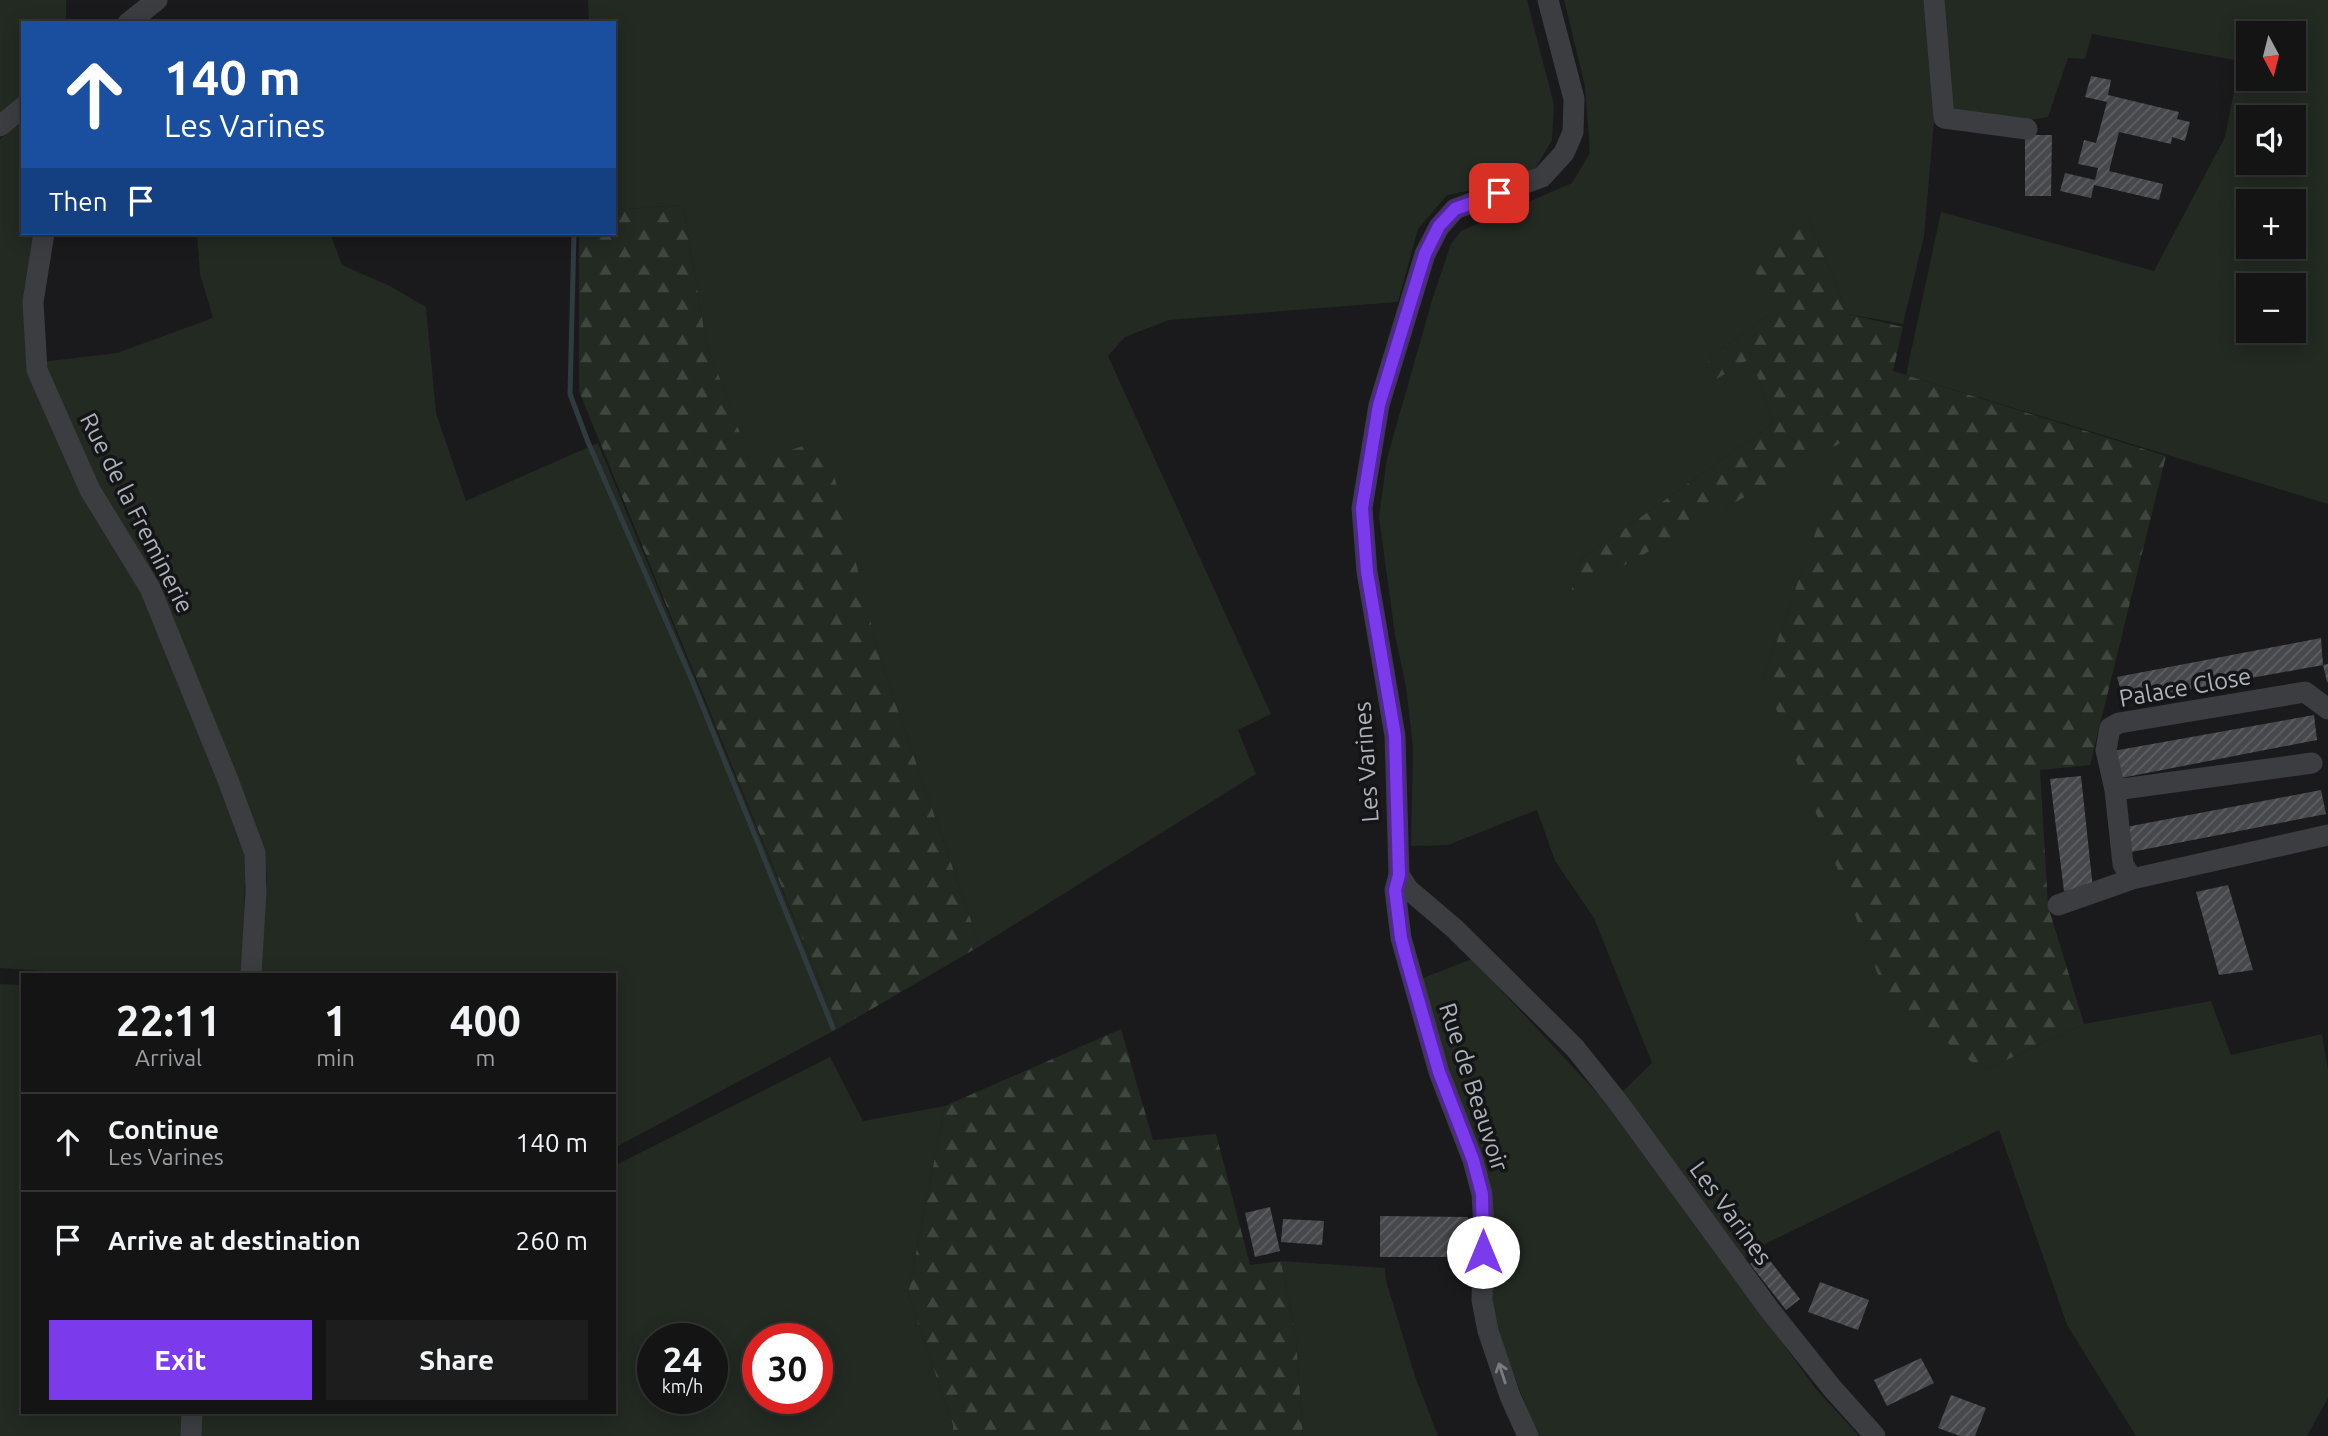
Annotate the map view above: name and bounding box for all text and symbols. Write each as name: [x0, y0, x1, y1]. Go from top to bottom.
north arrow: [2236, 21, 2306, 91]
map controls: [2236, 21, 2306, 343]
icon: ahead: [49, 49, 140, 140]
text: 140 m: [164, 49, 301, 104]
button: sound: [2236, 105, 2306, 175]
text: Les Varines: [164, 107, 325, 143]
pin: [1469, 163, 1529, 223]
icon: arrive: [1480, 174, 1518, 212]
icon: arrive: [122, 182, 160, 220]
text: Then: [49, 187, 108, 216]
button: +: [2236, 189, 2306, 259]
button: −: [2236, 273, 2306, 343]
street label: Rue de la Freminerie: [75, 409, 199, 617]
street label: Palace Close: [2117, 662, 2253, 712]
street label: Les Varines: [1348, 701, 1384, 823]
text: 22:11: [116, 997, 221, 1044]
text: 1: [324, 997, 347, 1044]
text: 400: [450, 997, 521, 1044]
street label: Rue de Beauvoir: [1434, 999, 1514, 1175]
text: Arrival: [135, 1045, 202, 1070]
text: min: [316, 1045, 355, 1070]
text: m: [475, 1045, 495, 1070]
text: Continue: [108, 1115, 219, 1144]
icon: ahead: [49, 1123, 87, 1161]
text: 140 m: [516, 1128, 588, 1157]
text: Les Varines: [108, 1144, 224, 1169]
street label: Les Varines: [1685, 1156, 1777, 1270]
position arrow: [1446, 1215, 1520, 1289]
icon: arrive: [49, 1221, 87, 1259]
text: Arrive at destination: [108, 1226, 361, 1255]
text: 260 m: [516, 1226, 588, 1255]
button: Exit: [49, 1320, 312, 1400]
button: Share: [326, 1320, 588, 1400]
speed limit sign: 30: [742, 1323, 833, 1414]
text: 24: [663, 1339, 702, 1379]
one-way arrow: [1495, 1362, 1507, 1384]
text: km/h: [662, 1376, 703, 1396]

